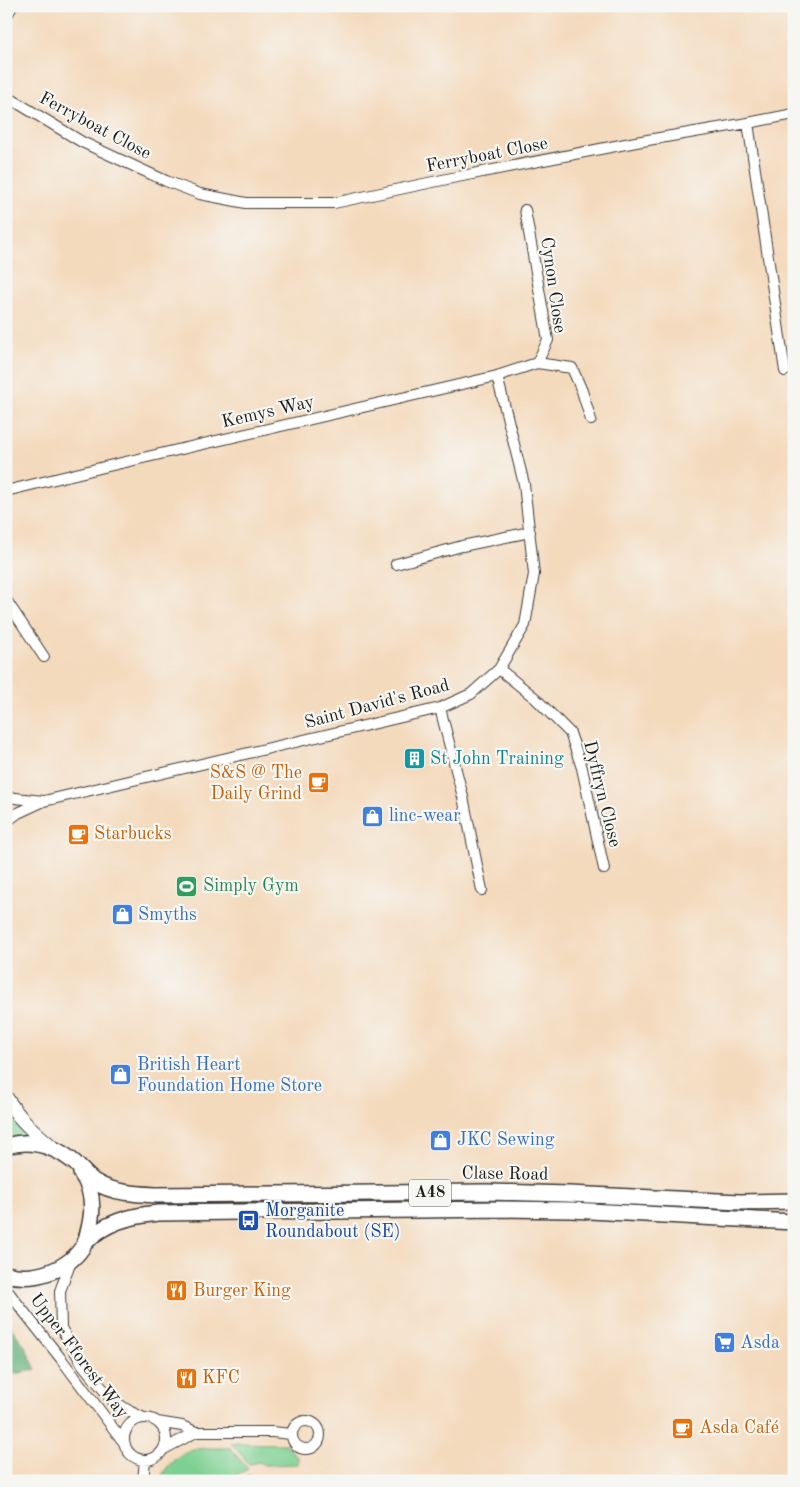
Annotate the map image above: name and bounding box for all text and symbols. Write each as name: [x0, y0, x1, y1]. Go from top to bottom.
street label: Ferryboat Close: [36, 89, 154, 163]
street label: Ferryboat Close: [425, 134, 549, 176]
street label: Cynon Close: [537, 236, 569, 334]
street label: Kemys Way: [220, 392, 317, 431]
street label: Saint David's Road: [303, 676, 451, 732]
street label: Dyffryn Close: [580, 739, 624, 849]
building icon: St John Training: [402, 747, 426, 771]
place label: St John Training: [430, 750, 564, 768]
place label: S&S @ The Daily Grind: [210, 764, 302, 803]
cafe icon: S&S @ The Daily Grind: [306, 771, 330, 795]
shop icon: linc-wear: [361, 804, 385, 828]
place label: linc-wear: [389, 807, 461, 825]
cafe icon: Starbucks: [66, 822, 90, 846]
place label: Starbucks: [94, 825, 172, 843]
sports icon: Simply Gym: [175, 874, 199, 898]
place label: Simply Gym: [203, 877, 299, 895]
shop icon: Smyths: [110, 903, 134, 927]
place label: Smyths: [138, 906, 197, 924]
place label: British Heart Foundation Home Store: [137, 1056, 322, 1095]
shop icon: British Heart Foundation Home Store: [109, 1063, 133, 1087]
shop icon: JKC Sewing: [429, 1128, 453, 1152]
place label: JKC Sewing: [457, 1131, 555, 1149]
street label: Clase Road: [461, 1164, 549, 1184]
road number: A48: [409, 1180, 451, 1206]
place label: Morganite Roundabout (SE): [265, 1202, 400, 1241]
bus stop icon: Morganite Roundabout (SE): [237, 1209, 261, 1233]
restaurant icon: Burger King: [165, 1279, 189, 1303]
place label: Burger King: [193, 1282, 291, 1300]
street label: Upper Fforest Way: [26, 1290, 132, 1422]
supermarket icon: Asda: [712, 1331, 736, 1355]
place label: Asda: [740, 1334, 780, 1352]
restaurant icon: KFC: [174, 1366, 198, 1390]
place label: KFC: [202, 1369, 240, 1387]
cafe icon: Asda Café: [671, 1416, 695, 1440]
place label: Asda Café: [699, 1419, 779, 1437]

